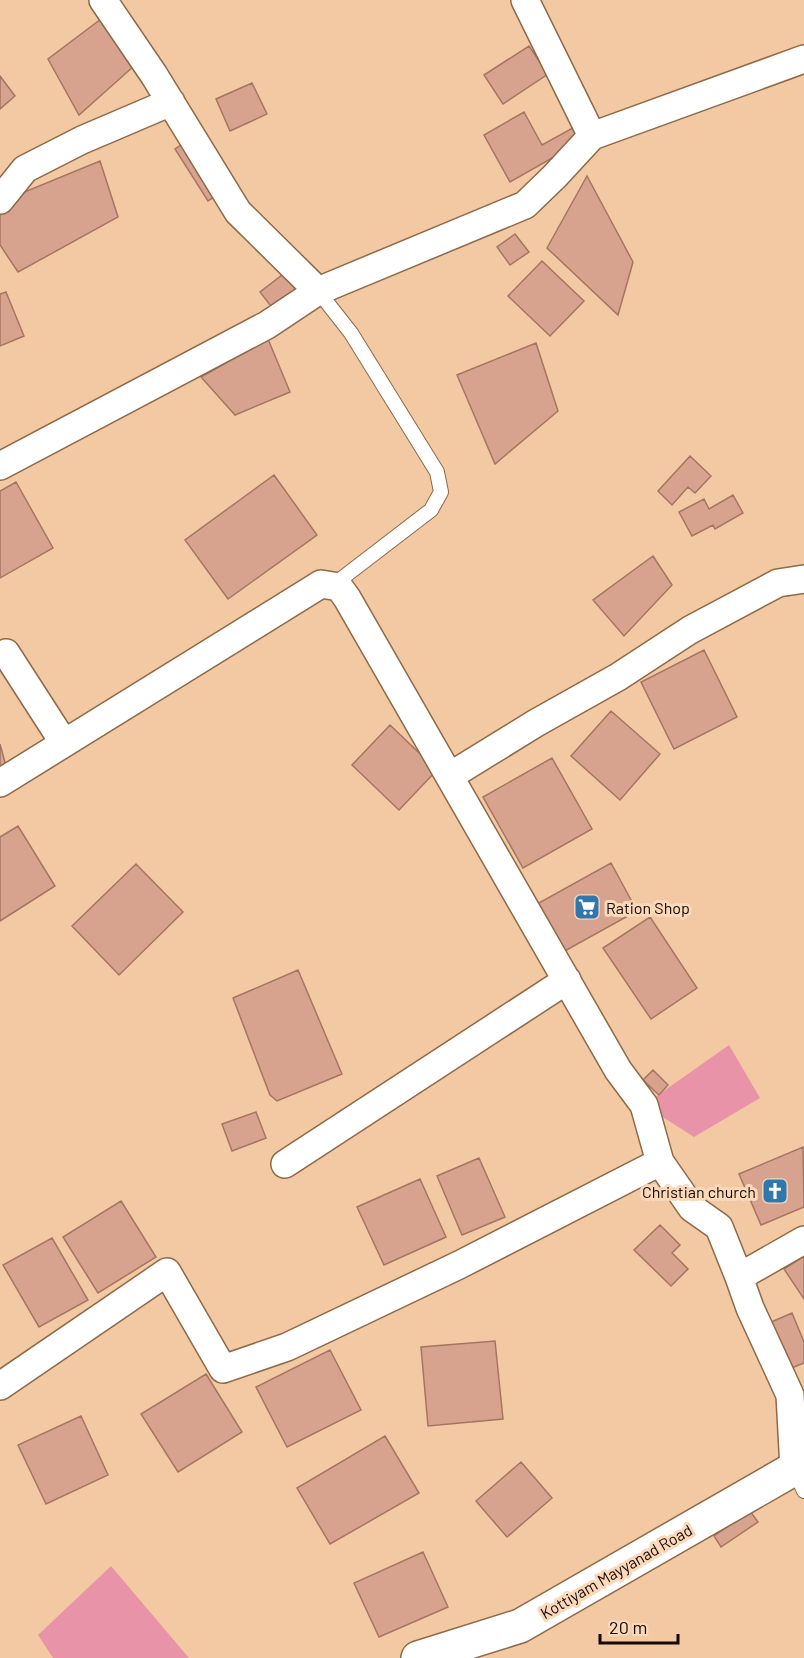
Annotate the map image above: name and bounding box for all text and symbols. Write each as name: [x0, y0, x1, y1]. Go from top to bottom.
supermarket icon: Ration Shop: [572, 892, 602, 922]
place label: Ration Shop: [606, 898, 690, 917]
church icon: Christian church: [760, 1176, 790, 1206]
place label: Christian church: [642, 1182, 756, 1201]
street label: Kottiyam Mayyanad Road: [537, 1520, 695, 1622]
scale bar: [600, 1607, 678, 1645]
text: 20 m: [609, 1616, 647, 1638]

